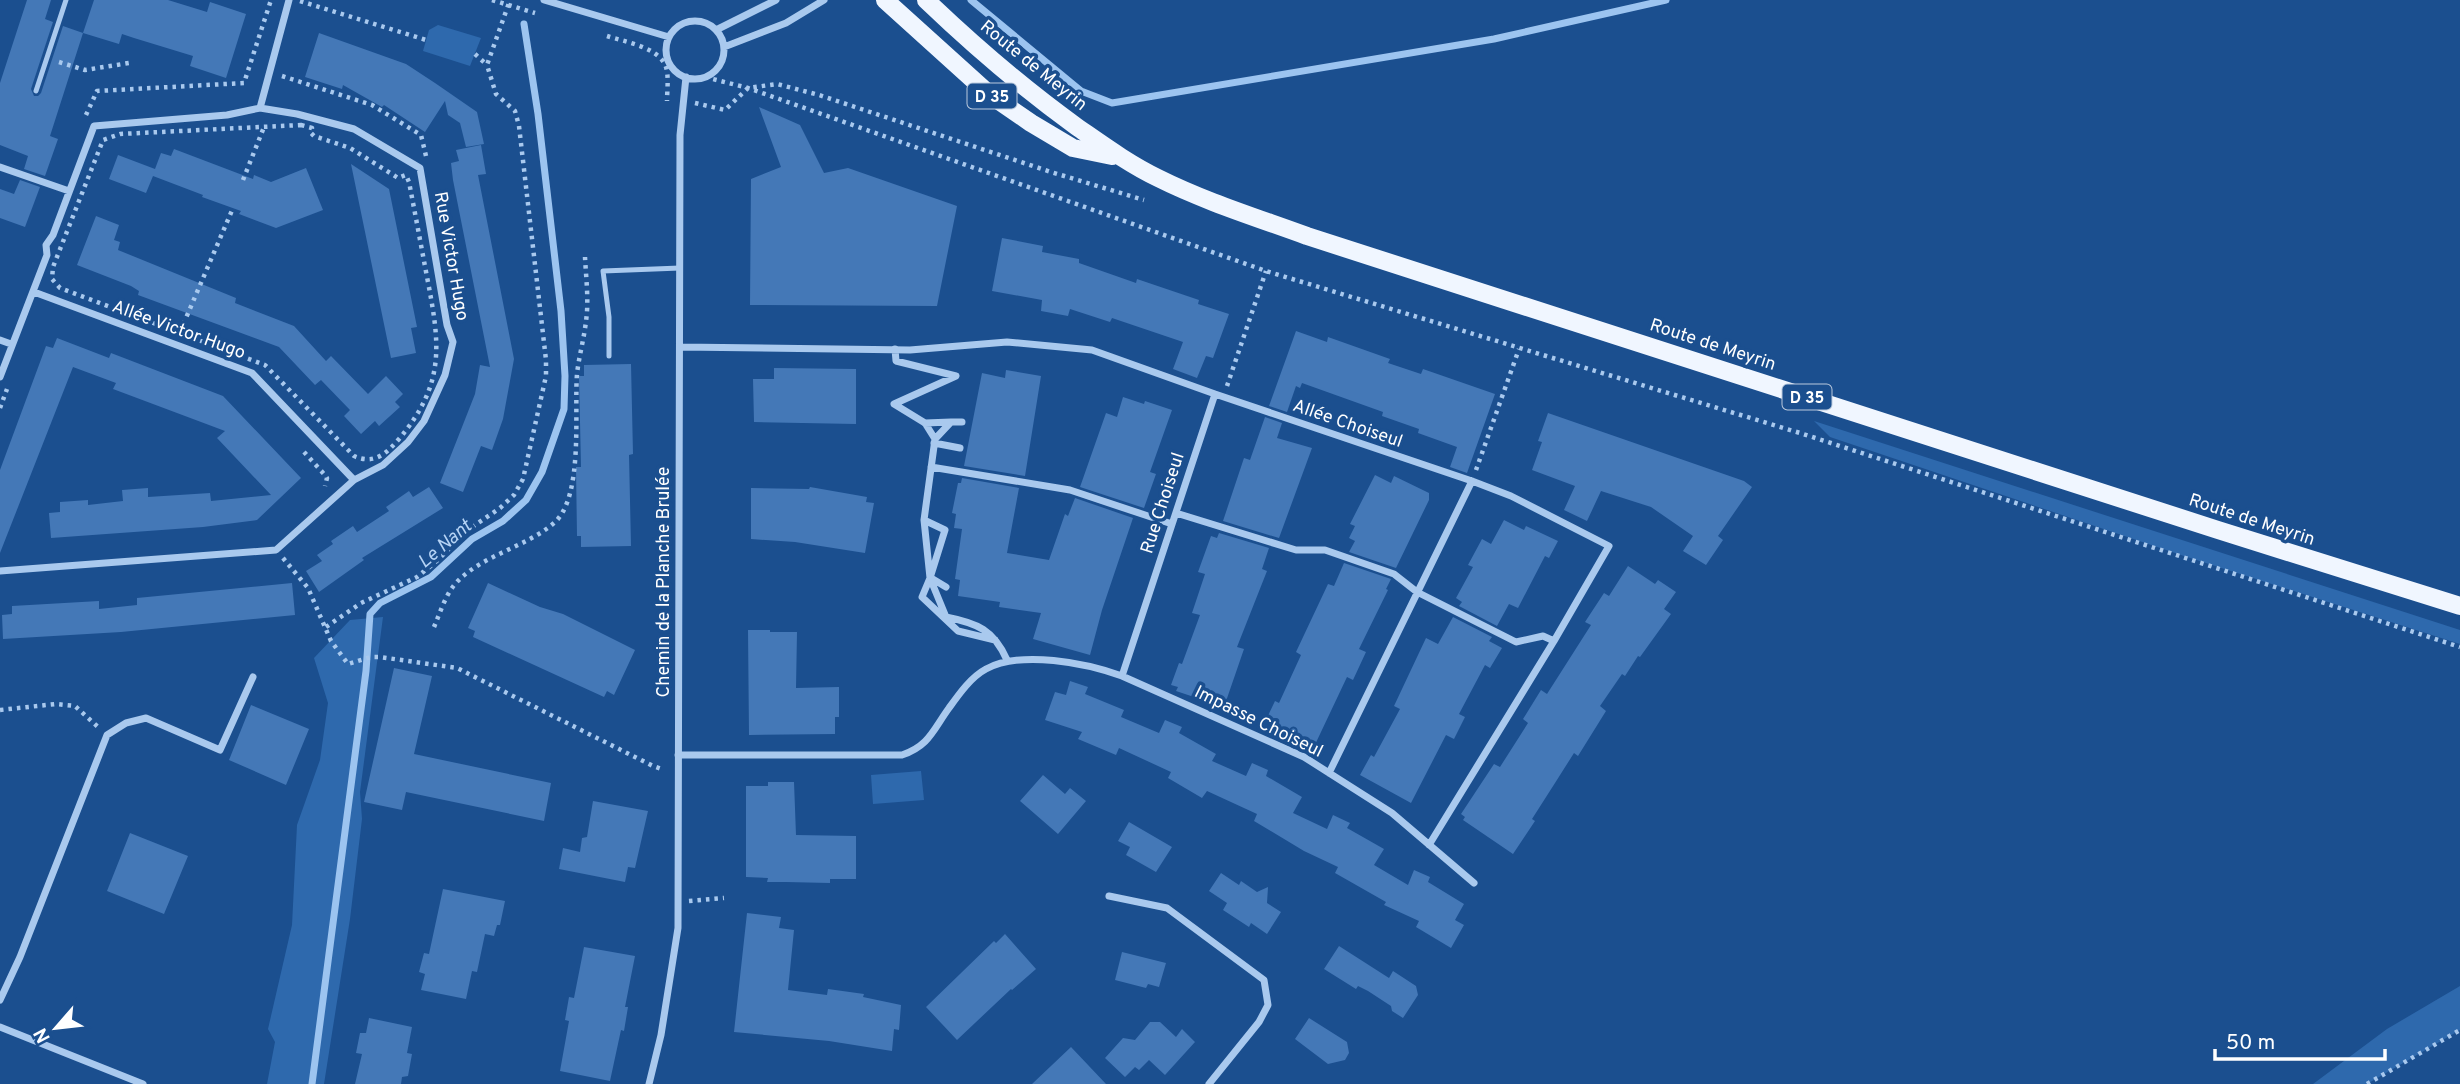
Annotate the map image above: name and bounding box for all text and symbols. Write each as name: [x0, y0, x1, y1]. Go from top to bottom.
street label: Route de Meyrin: [975, 16, 1091, 116]
road number: D 35: [968, 83, 1016, 108]
street label: Rue Victor Hugo: [428, 190, 473, 323]
street label: Allée Victor Hugo: [109, 296, 248, 365]
street label: Route de Meyrin: [1646, 314, 1779, 377]
road number: D 35: [1783, 384, 1832, 410]
street label: Allée Choiseul: [1290, 395, 1405, 454]
street label: Rue Choiseul: [1136, 450, 1191, 557]
street label: Chemin de la Planche Brulée: [653, 467, 676, 697]
street label: Route de Meyrin: [2185, 489, 2318, 552]
water label: Le Nant: [413, 514, 478, 574]
street label: Impasse Choiseul: [1190, 681, 1327, 763]
north arrow: [21, 993, 91, 1063]
scale bar: [2215, 1018, 2385, 1062]
text: N: [29, 1023, 57, 1047]
text: 50 m: [2226, 1030, 2275, 1057]

